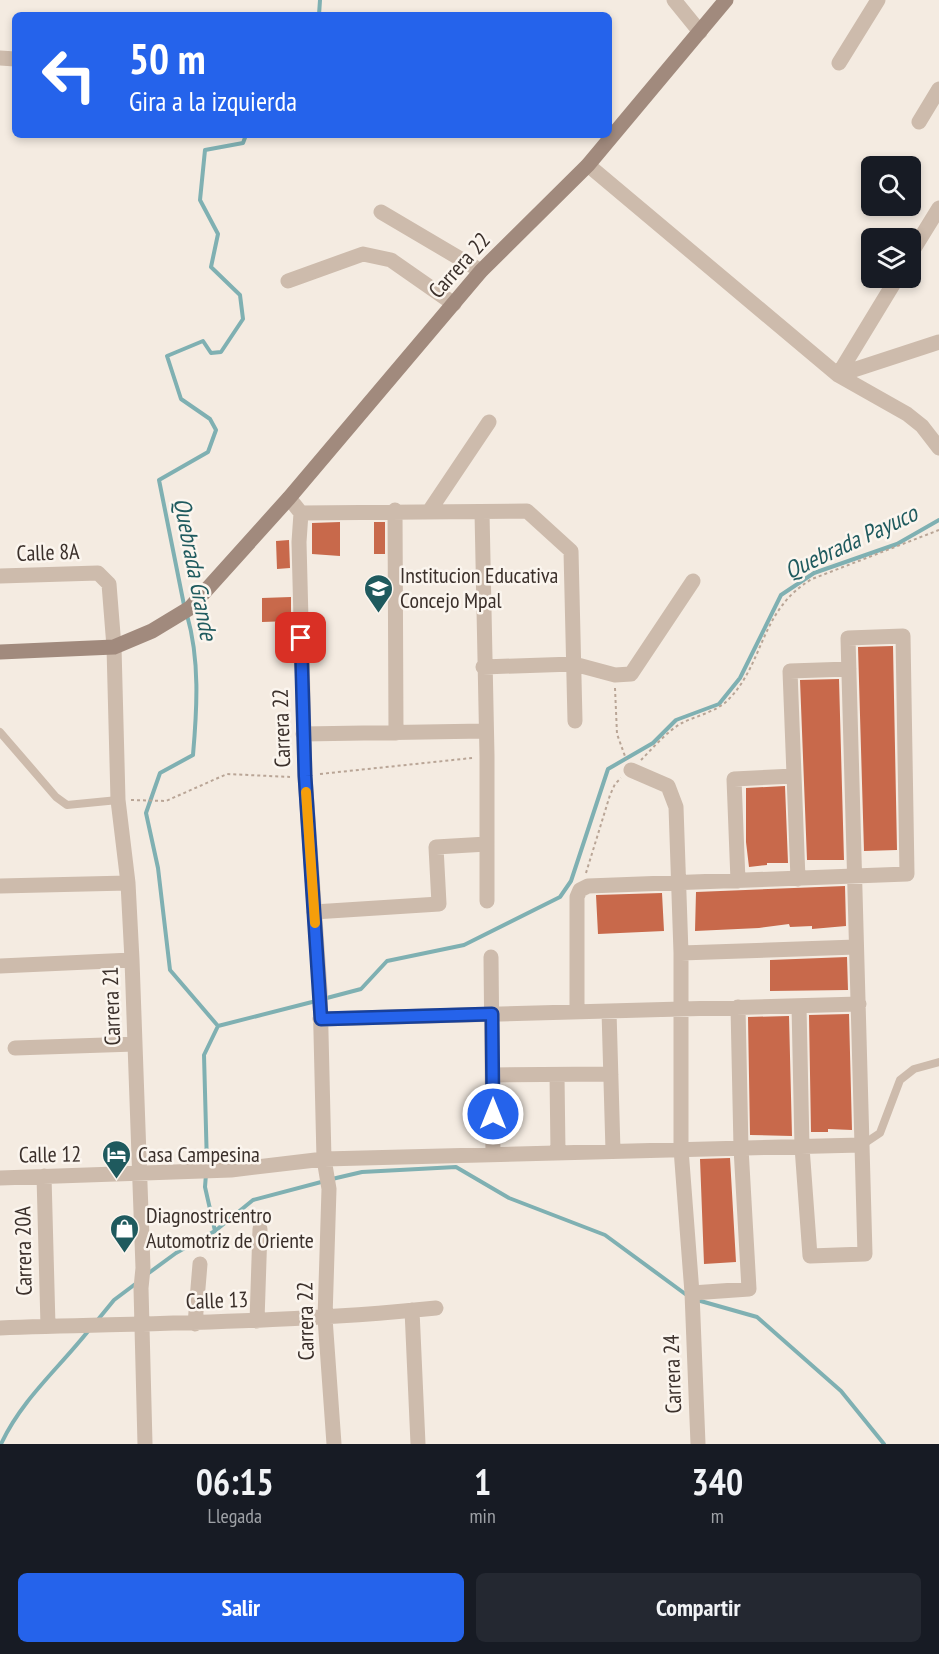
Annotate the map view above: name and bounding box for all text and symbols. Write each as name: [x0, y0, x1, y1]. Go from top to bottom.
text: 50 m: [129, 31, 206, 86]
icon: left: [30, 36, 108, 114]
text: Gira a la izquierda: [129, 84, 297, 118]
map controls: [861, 156, 921, 288]
button: search: [861, 156, 921, 216]
street label: Carrera 22: [422, 226, 496, 304]
button: layers: [861, 228, 921, 288]
water label: Quebrada Grande: [167, 495, 225, 645]
water label: Quebrada Payuco: [779, 497, 924, 586]
street label: Calle 8A: [16, 537, 81, 567]
place label: Institucion Educativa Concejo Mpal: [400, 561, 558, 614]
school or university icon: Institucion Educativa Concejo Mpal: [363, 572, 395, 614]
pin: [275, 612, 326, 663]
icon: arrive: [284, 621, 317, 654]
street label: Carrera 22: [266, 688, 296, 768]
street label: Carrera 21: [96, 966, 126, 1046]
position arrow: [461, 1082, 525, 1146]
hotel icon: Casa Campesina: [101, 1138, 133, 1180]
street label: Calle 12: [19, 1139, 81, 1169]
place label: Casa Campesina: [138, 1140, 260, 1168]
place label: Diagnostricentro Automotriz de Oriente: [146, 1201, 314, 1254]
street label: Carrera 20A: [8, 1205, 38, 1296]
shop icon: Diagnostricentro Automotriz de Oriente: [109, 1212, 141, 1254]
street label: Carrera 22: [290, 1281, 320, 1361]
street label: Calle 13: [185, 1285, 249, 1315]
street label: Carrera 24: [657, 1334, 687, 1414]
text: 06:15: [196, 1458, 274, 1505]
text: 1: [474, 1458, 491, 1505]
text: 340: [692, 1458, 743, 1505]
text: Llegada: [208, 1503, 262, 1529]
text: min: [470, 1503, 496, 1529]
text: m: [711, 1503, 724, 1529]
button: Salir: [18, 1573, 464, 1642]
button: Compartir: [476, 1573, 921, 1642]

